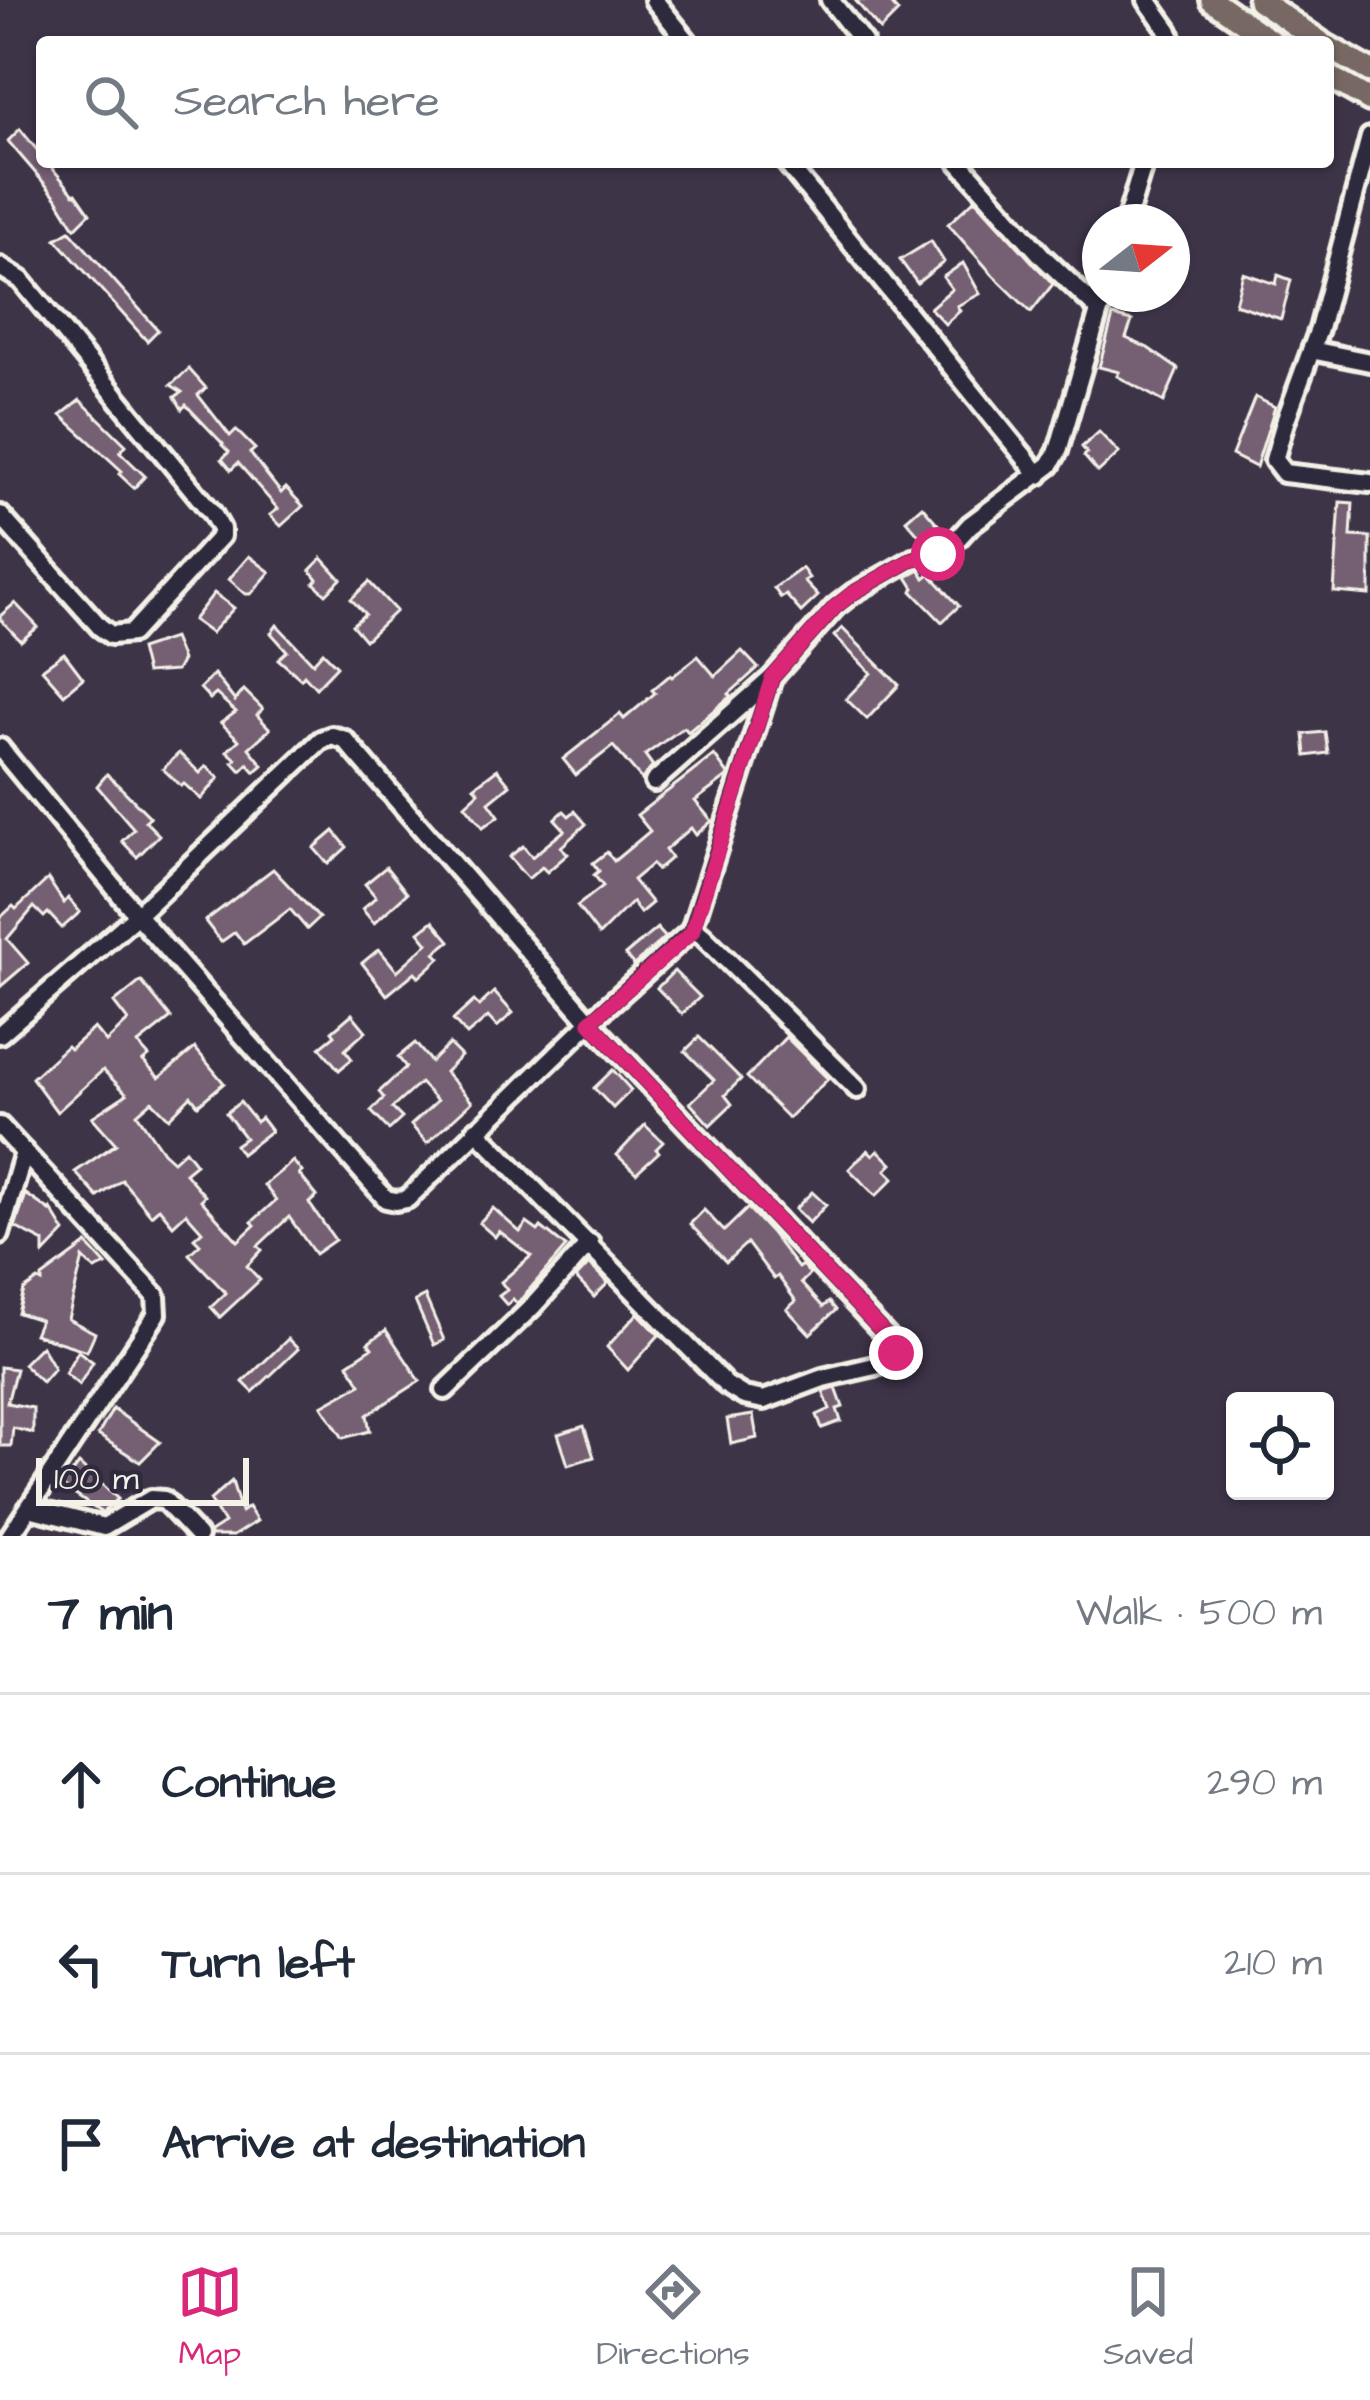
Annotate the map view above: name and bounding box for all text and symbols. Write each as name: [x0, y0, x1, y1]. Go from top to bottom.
search box: [36, 36, 1334, 168]
icon: search: [78, 69, 144, 135]
text: Search here: [174, 71, 440, 133]
north arrow: [1082, 204, 1190, 312]
route start: [911, 527, 965, 581]
route end: [869, 1326, 923, 1380]
map controls: [1226, 1392, 1334, 1500]
button: locate: [1226, 1392, 1334, 1500]
scale bar: [36, 1452, 249, 1505]
text: 100 m: [54, 1456, 139, 1502]
text: 7 min: [48, 1579, 173, 1650]
text: Walk · 500 m: [1076, 1587, 1322, 1641]
icon: ahead: [48, 1751, 114, 1817]
text: Continue: [162, 1753, 336, 1815]
text: 290 m: [1207, 1757, 1322, 1811]
icon: left: [48, 1931, 114, 1997]
text: Turn left: [162, 1933, 355, 1995]
text: 210 m: [1224, 1937, 1322, 1991]
icon: arrive: [48, 2111, 114, 2177]
text: Arrive at destination: [162, 2113, 585, 2175]
tab: Map: [177, 2259, 243, 2377]
tab: Directions: [596, 2259, 750, 2377]
tab: Saved: [1103, 2259, 1193, 2377]

